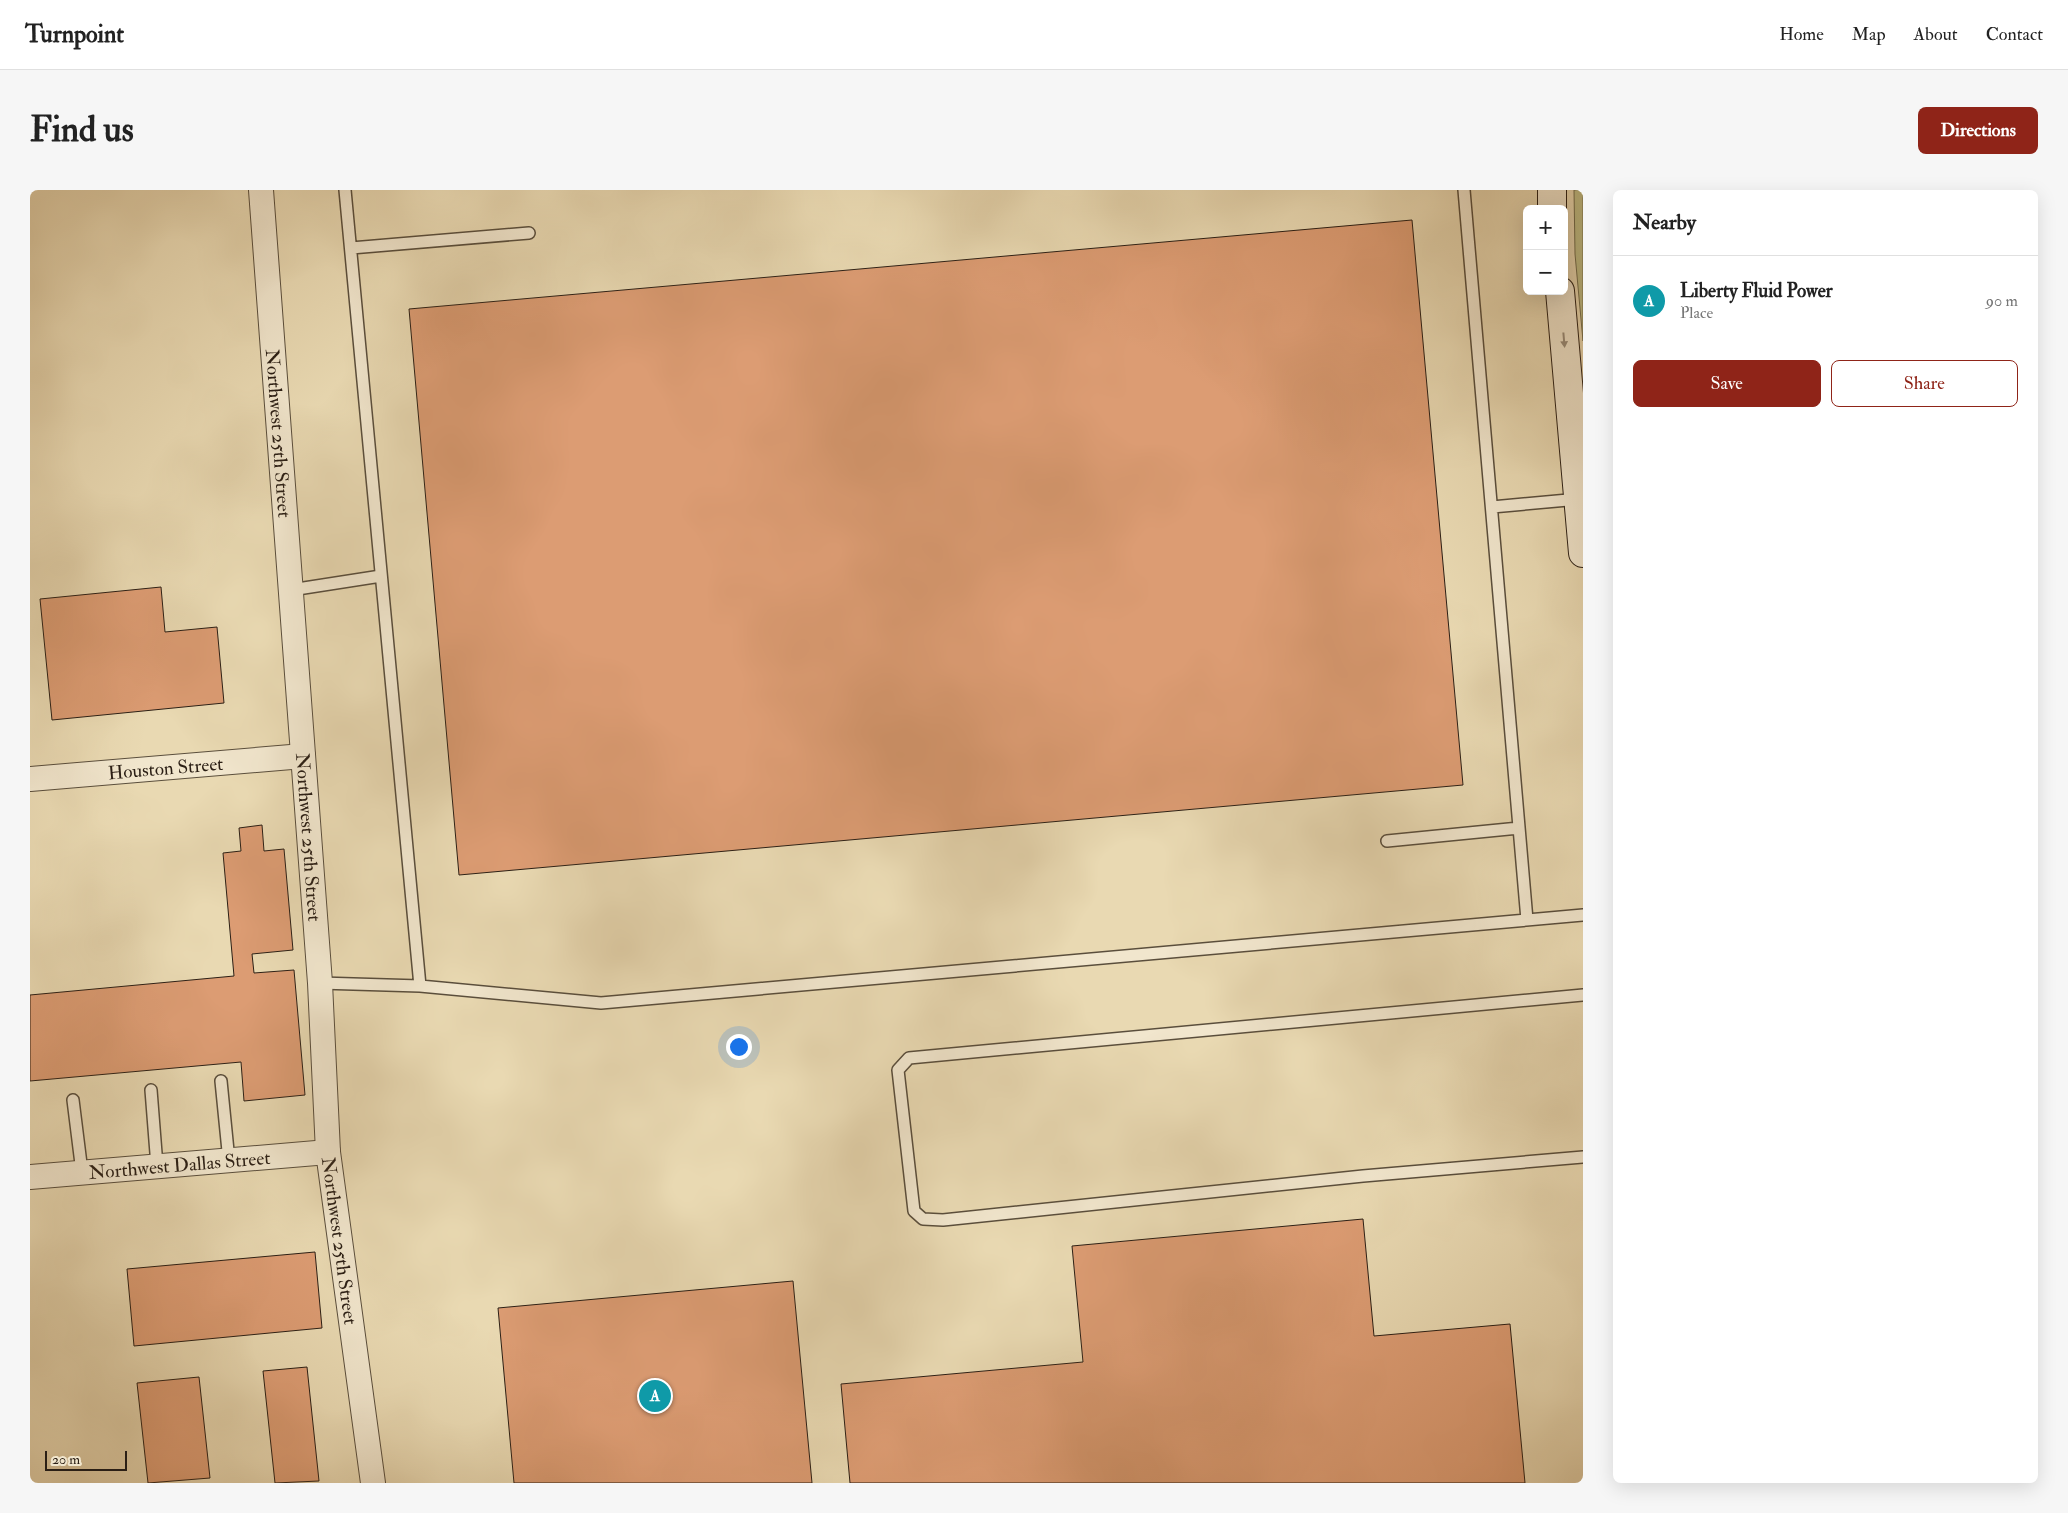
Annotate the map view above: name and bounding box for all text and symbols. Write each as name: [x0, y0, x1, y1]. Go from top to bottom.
text: Turnpoint: [25, 19, 124, 50]
text: Home: [1779, 23, 1824, 46]
text: Map: [1852, 23, 1886, 46]
text: About: [1914, 23, 1958, 46]
text: Contact: [1986, 23, 2043, 46]
button: Directions: [1918, 107, 2038, 154]
text: Find us: [30, 108, 134, 152]
map controls: [1523, 205, 1568, 295]
button: +: [1523, 205, 1568, 250]
text: Nearby: [1633, 209, 1696, 236]
button: −: [1523, 250, 1568, 295]
text: Liberty Fluid Power: [1680, 279, 1833, 303]
text: A: [1644, 291, 1654, 311]
text: 90 m: [1986, 291, 2018, 311]
text: Place: [1680, 303, 1713, 323]
one-way arrow: [1560, 332, 1568, 348]
street label: Northwest 25th Street: [260, 348, 296, 519]
button: Save: [1633, 360, 1821, 407]
button: Share: [1831, 360, 2018, 407]
street label: Houston Street: [107, 752, 224, 785]
street label: Northwest 25th Street: [290, 752, 326, 922]
your location: [726, 1034, 752, 1060]
street label: Northwest Dallas Street: [88, 1146, 271, 1185]
street label: Northwest 25th Street: [316, 1156, 362, 1326]
pin: A: [639, 1377, 671, 1415]
scale bar: [45, 1448, 128, 1471]
text: 20 m: [52, 1451, 80, 1468]

